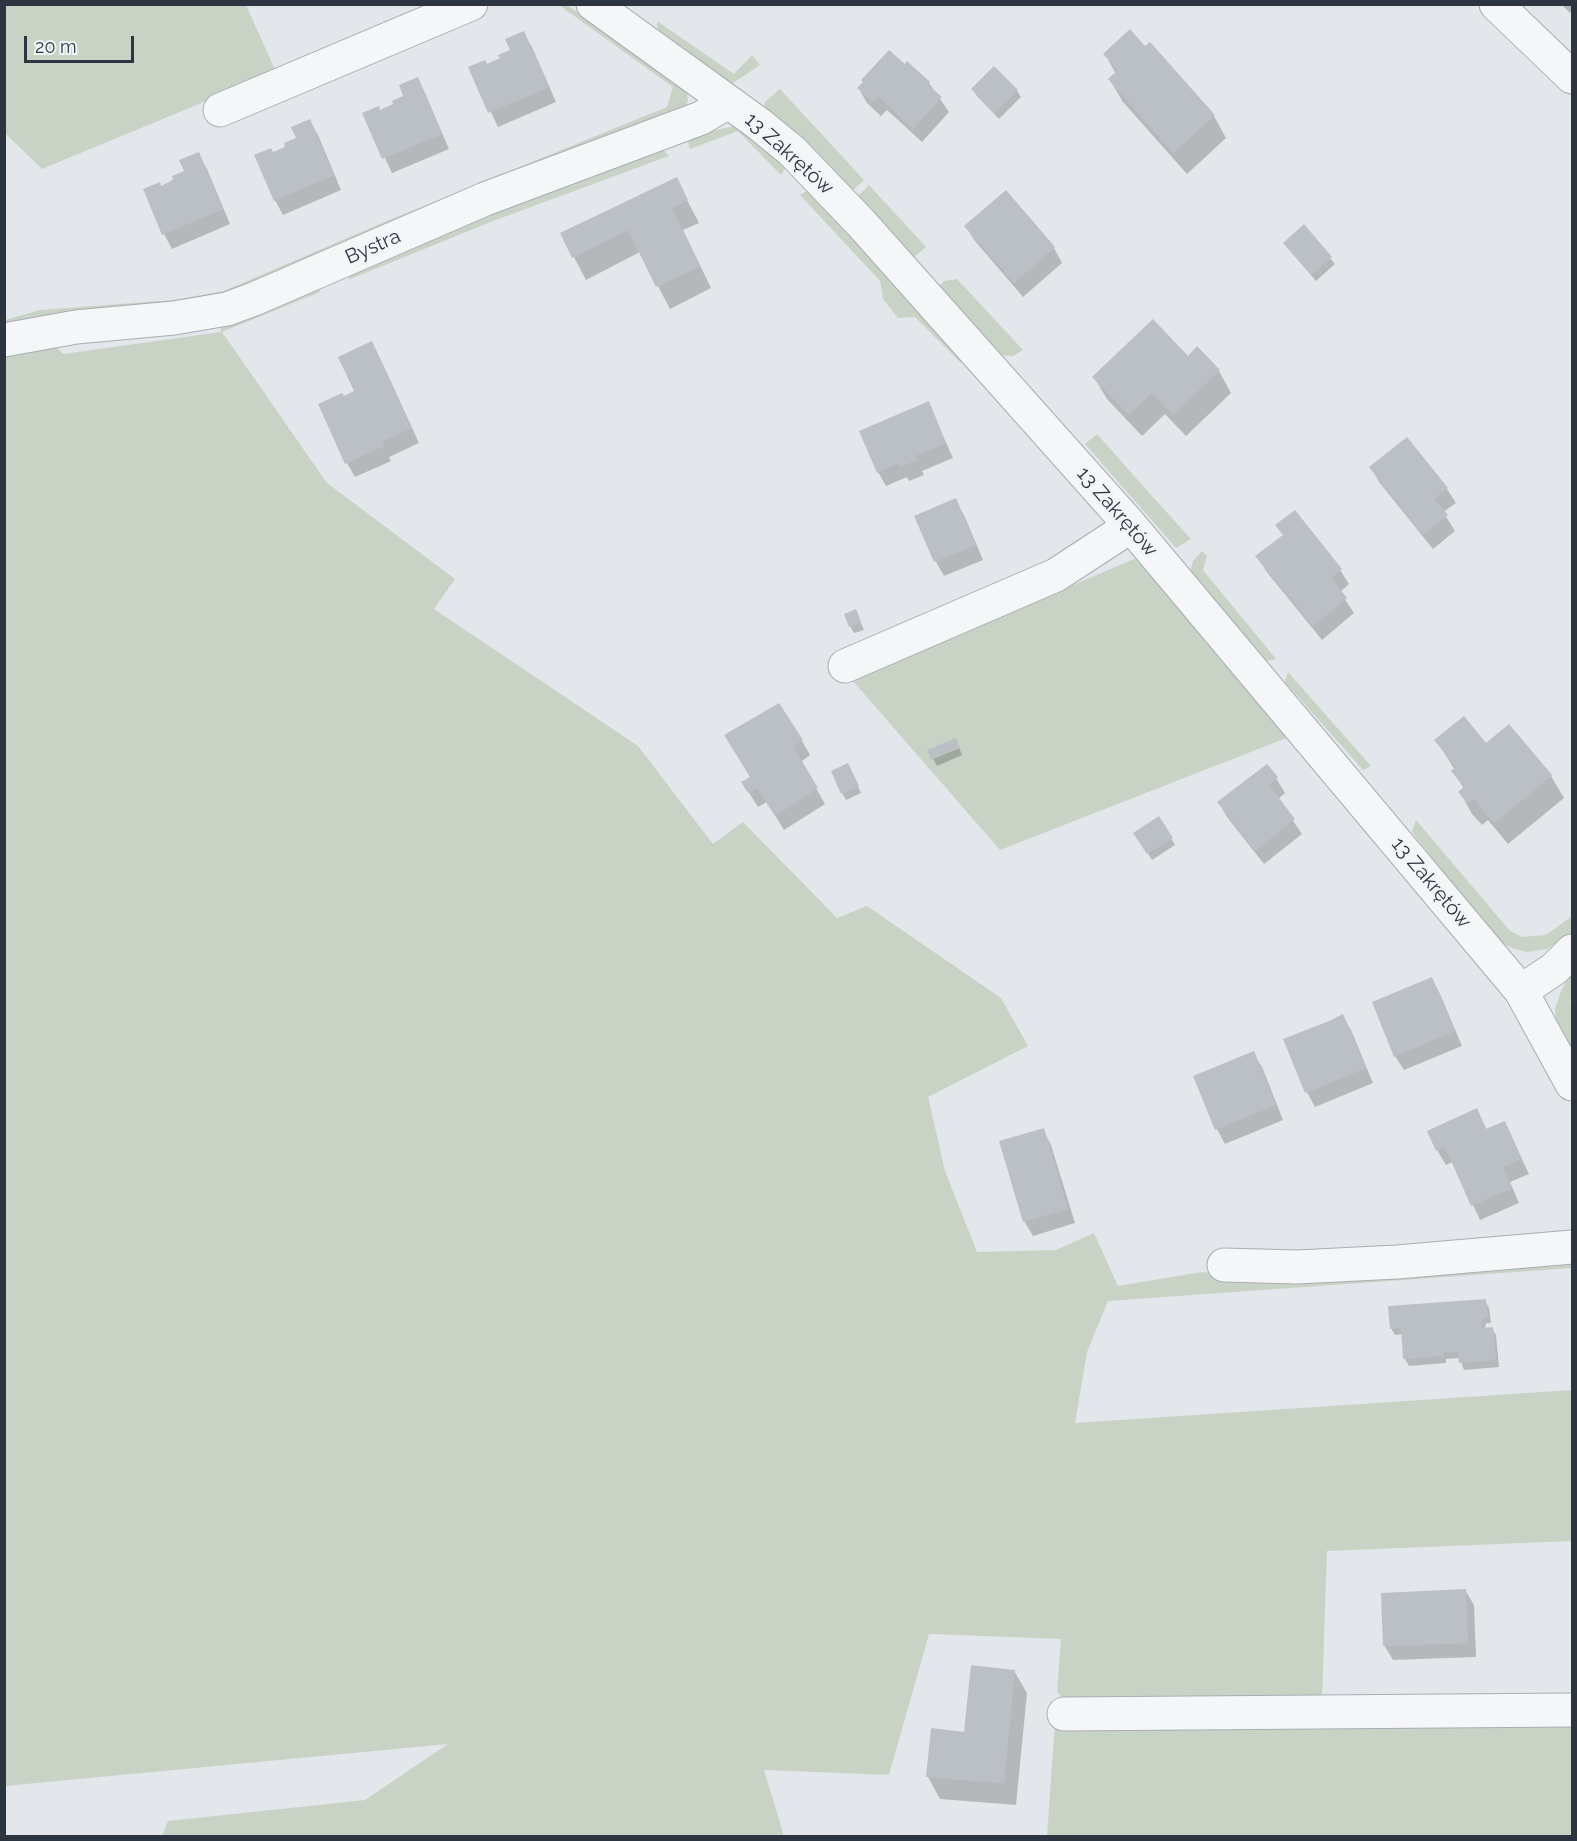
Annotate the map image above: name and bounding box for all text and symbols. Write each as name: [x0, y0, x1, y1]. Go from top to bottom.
scale bar: [27, 24, 136, 62]
text: 20 m: [35, 36, 77, 57]
street label: 13 Zakrętów: [740, 108, 838, 200]
street label: Bystra: [342, 224, 404, 270]
street label: 13 Zakrętów: [1072, 462, 1162, 562]
street label: 13 Zakrętów: [1386, 833, 1476, 933]

